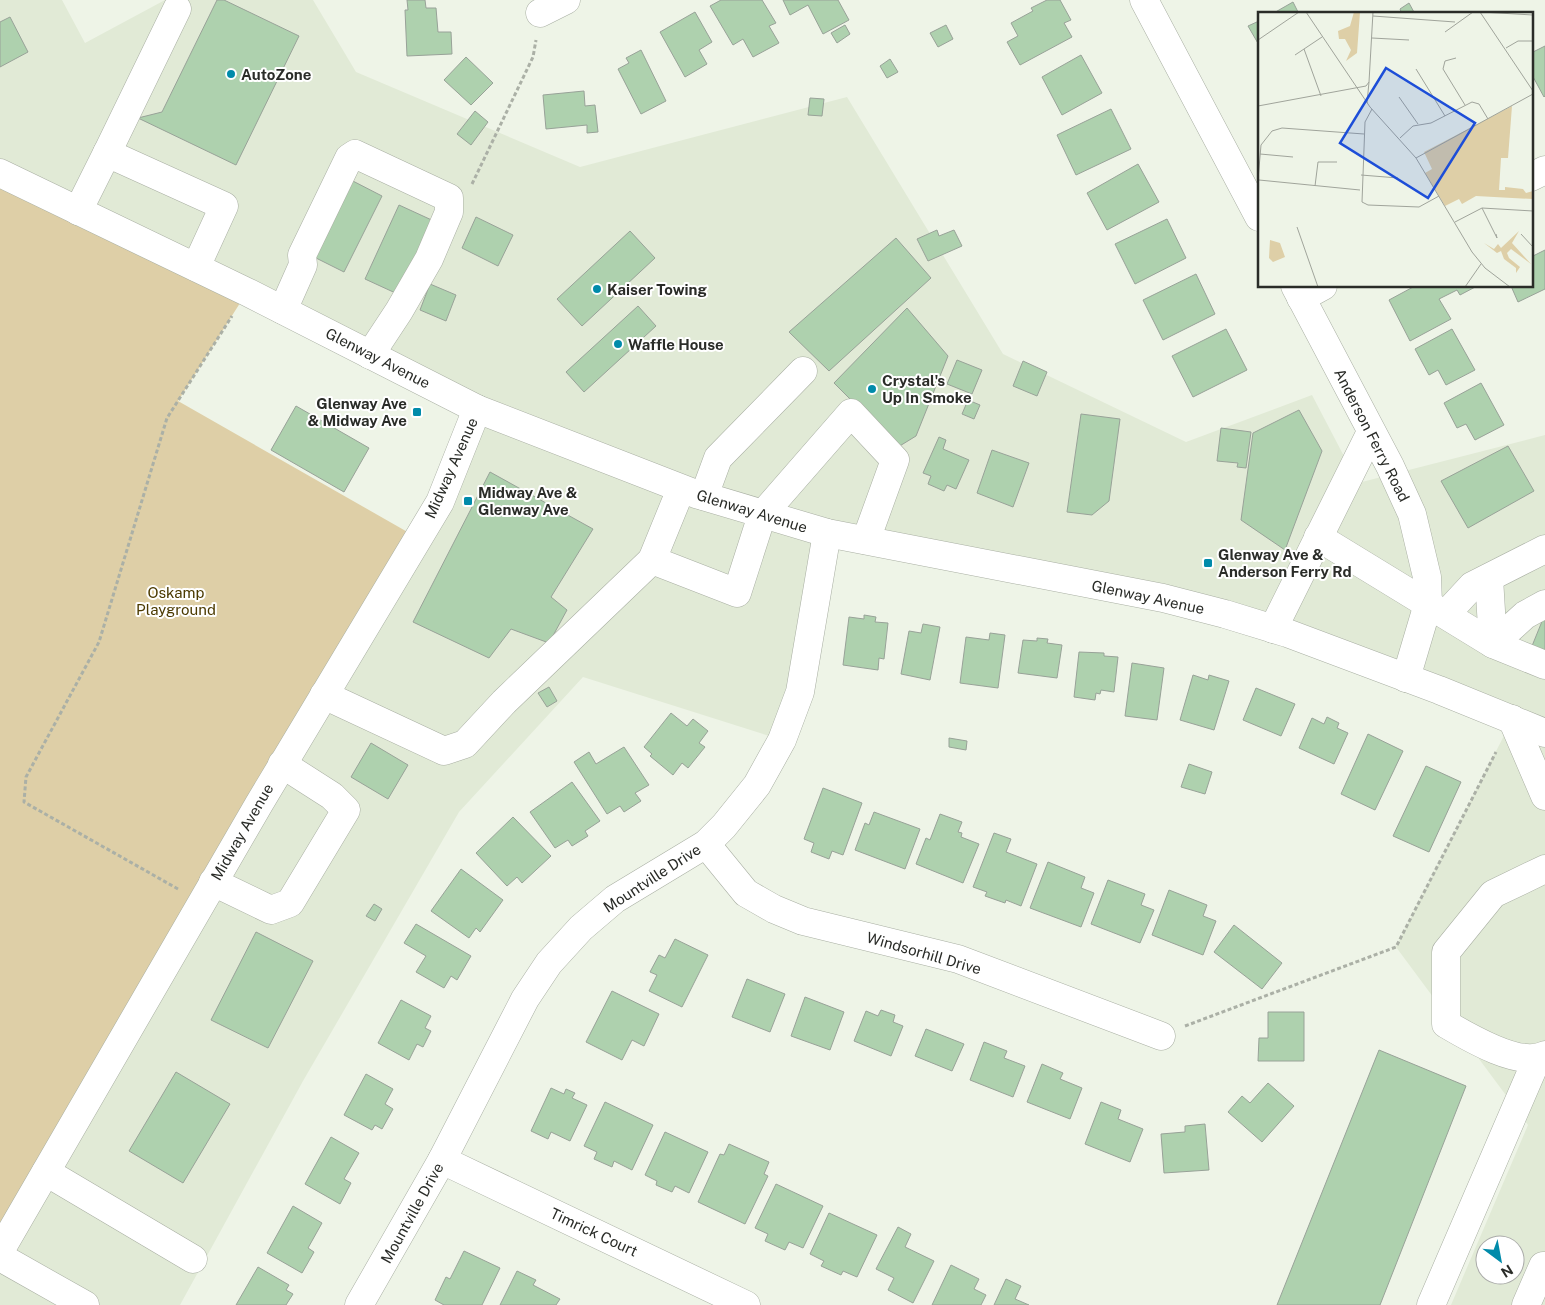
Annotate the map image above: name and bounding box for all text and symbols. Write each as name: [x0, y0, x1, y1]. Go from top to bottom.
inset map: [1258, 12, 1532, 288]
place label: AutoZone: [241, 66, 311, 83]
marker: AutoZone: [225, 68, 237, 80]
place label: Kaiser Towing: [607, 281, 707, 298]
marker: Kaiser Towing: [591, 283, 603, 295]
street label: Glenway Avenue: [323, 324, 433, 392]
place label: Waffle House: [628, 336, 724, 353]
marker: Waffle House: [612, 338, 624, 350]
street label: Anderson Ferry Road: [1331, 366, 1413, 504]
place label: Crystal's Up In Smoke: [882, 372, 972, 406]
marker: Crystal's Up In Smoke: [866, 383, 878, 395]
place label: Glenway Ave & Midway Ave: [307, 395, 407, 429]
marker: Glenway Ave & Midway Ave: [411, 406, 423, 418]
street label: Midway Avenue: [421, 415, 481, 521]
place label: Midway Ave & Glenway Ave: [478, 484, 578, 518]
street label: Glenway Avenue: [695, 486, 809, 536]
marker: Midway Ave & Glenway Ave: [462, 495, 474, 507]
place label: Glenway Ave & Anderson Ferry Rd: [1218, 546, 1352, 580]
marker: Glenway Ave & Anderson Ferry Rd: [1202, 557, 1214, 569]
street label: Glenway Avenue: [1090, 577, 1206, 617]
park label: Oskamp Playground: [136, 584, 216, 618]
street label: Midway Avenue: [207, 781, 277, 883]
street label: Mountville Drive: [600, 840, 704, 916]
street label: Windsorhill Drive: [865, 928, 983, 978]
street label: Mountville Drive: [377, 1160, 447, 1266]
street label: Timrick Court: [548, 1204, 641, 1260]
north arrow: [1475, 1235, 1525, 1285]
text: N: [1498, 1261, 1516, 1281]

